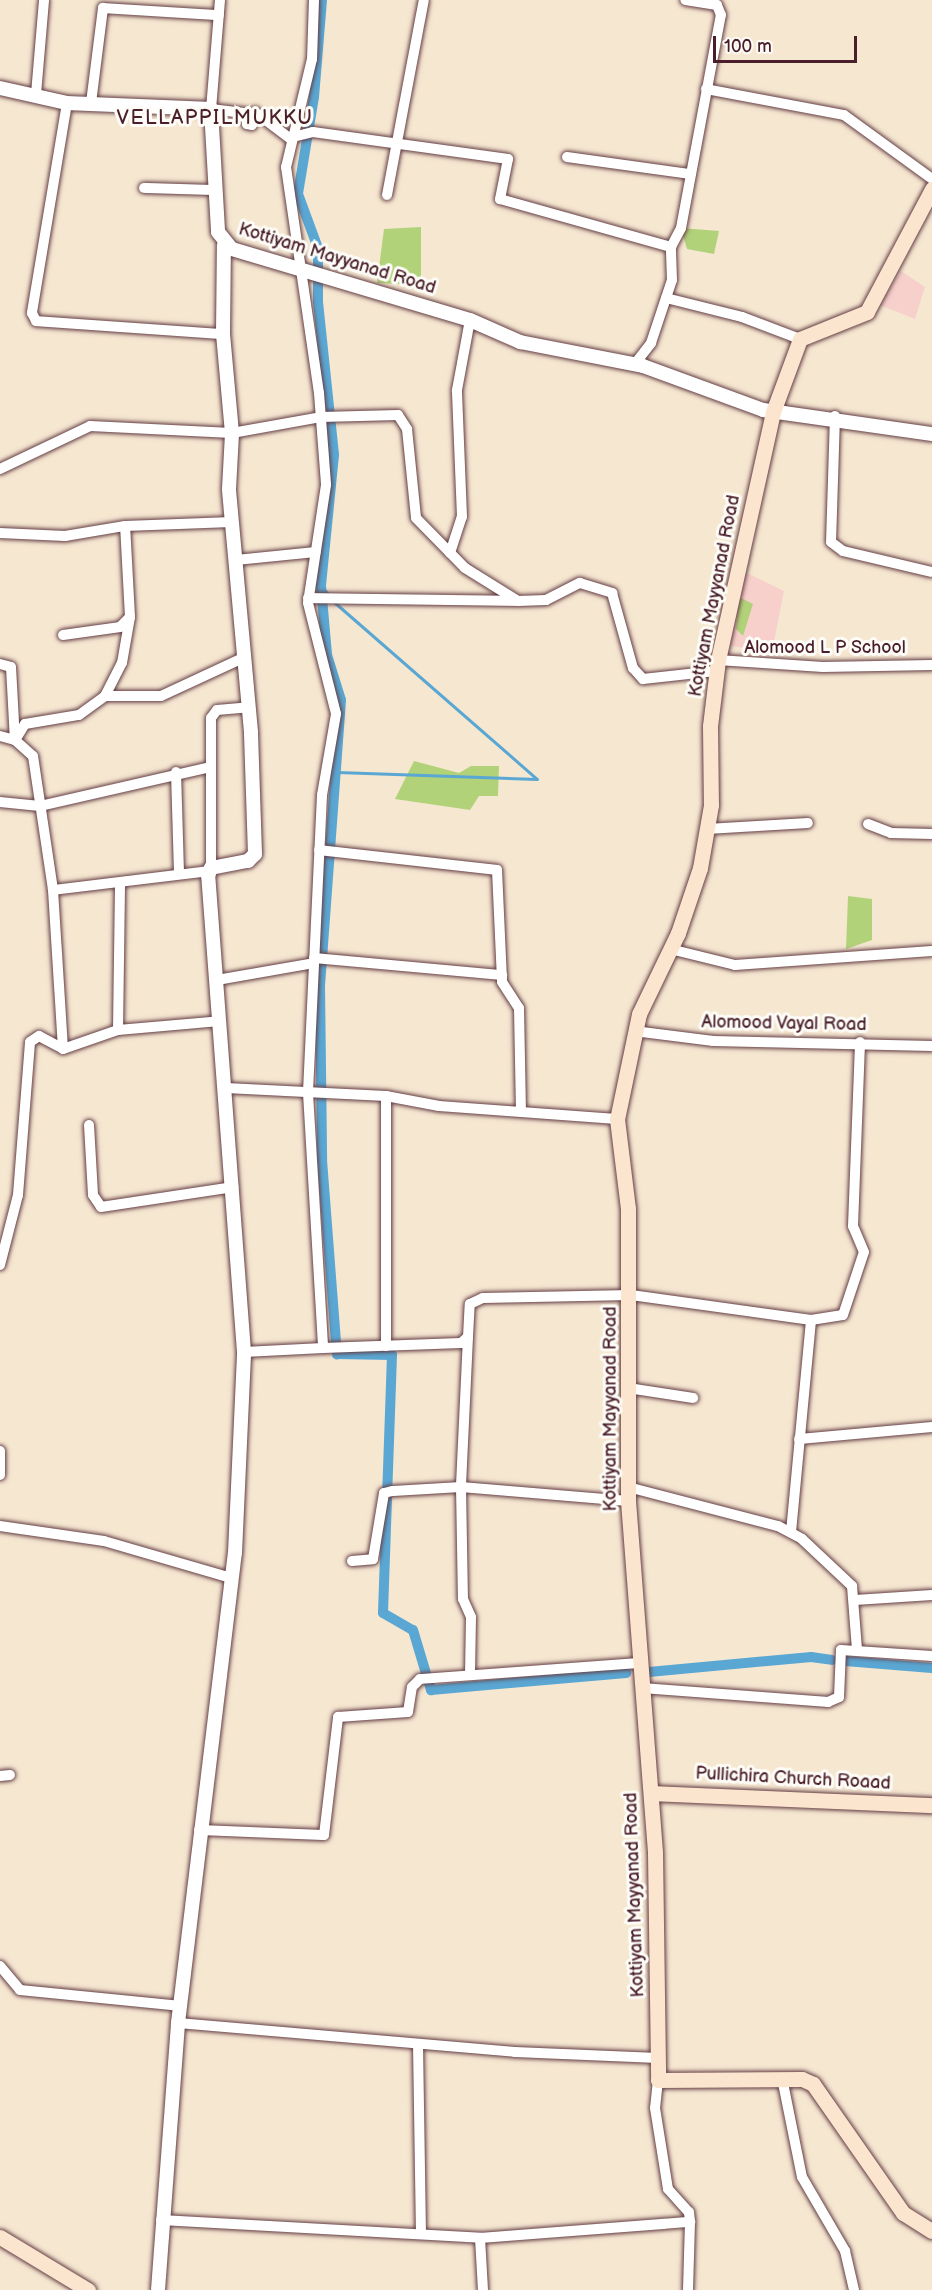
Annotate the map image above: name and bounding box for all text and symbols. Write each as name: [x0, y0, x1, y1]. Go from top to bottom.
scale bar: [716, 24, 860, 62]
text: 100 m: [724, 36, 772, 57]
district label: VELLAPPILMUKKU: [117, 106, 313, 130]
street label: Kottiyam Mayyanad Road: [236, 219, 438, 299]
street label: Kottiyam Mayyanad Road: [685, 493, 745, 699]
street label: Alomood L P School: [744, 637, 906, 659]
street label: Alomood Vayal Road: [701, 1012, 867, 1036]
street label: Kottiyam Mayyanad Road: [600, 1306, 622, 1512]
street label: Pullichira Church Roaad: [695, 1763, 891, 1795]
street label: Kottiyam Mayyanad Road: [621, 1792, 649, 1998]

